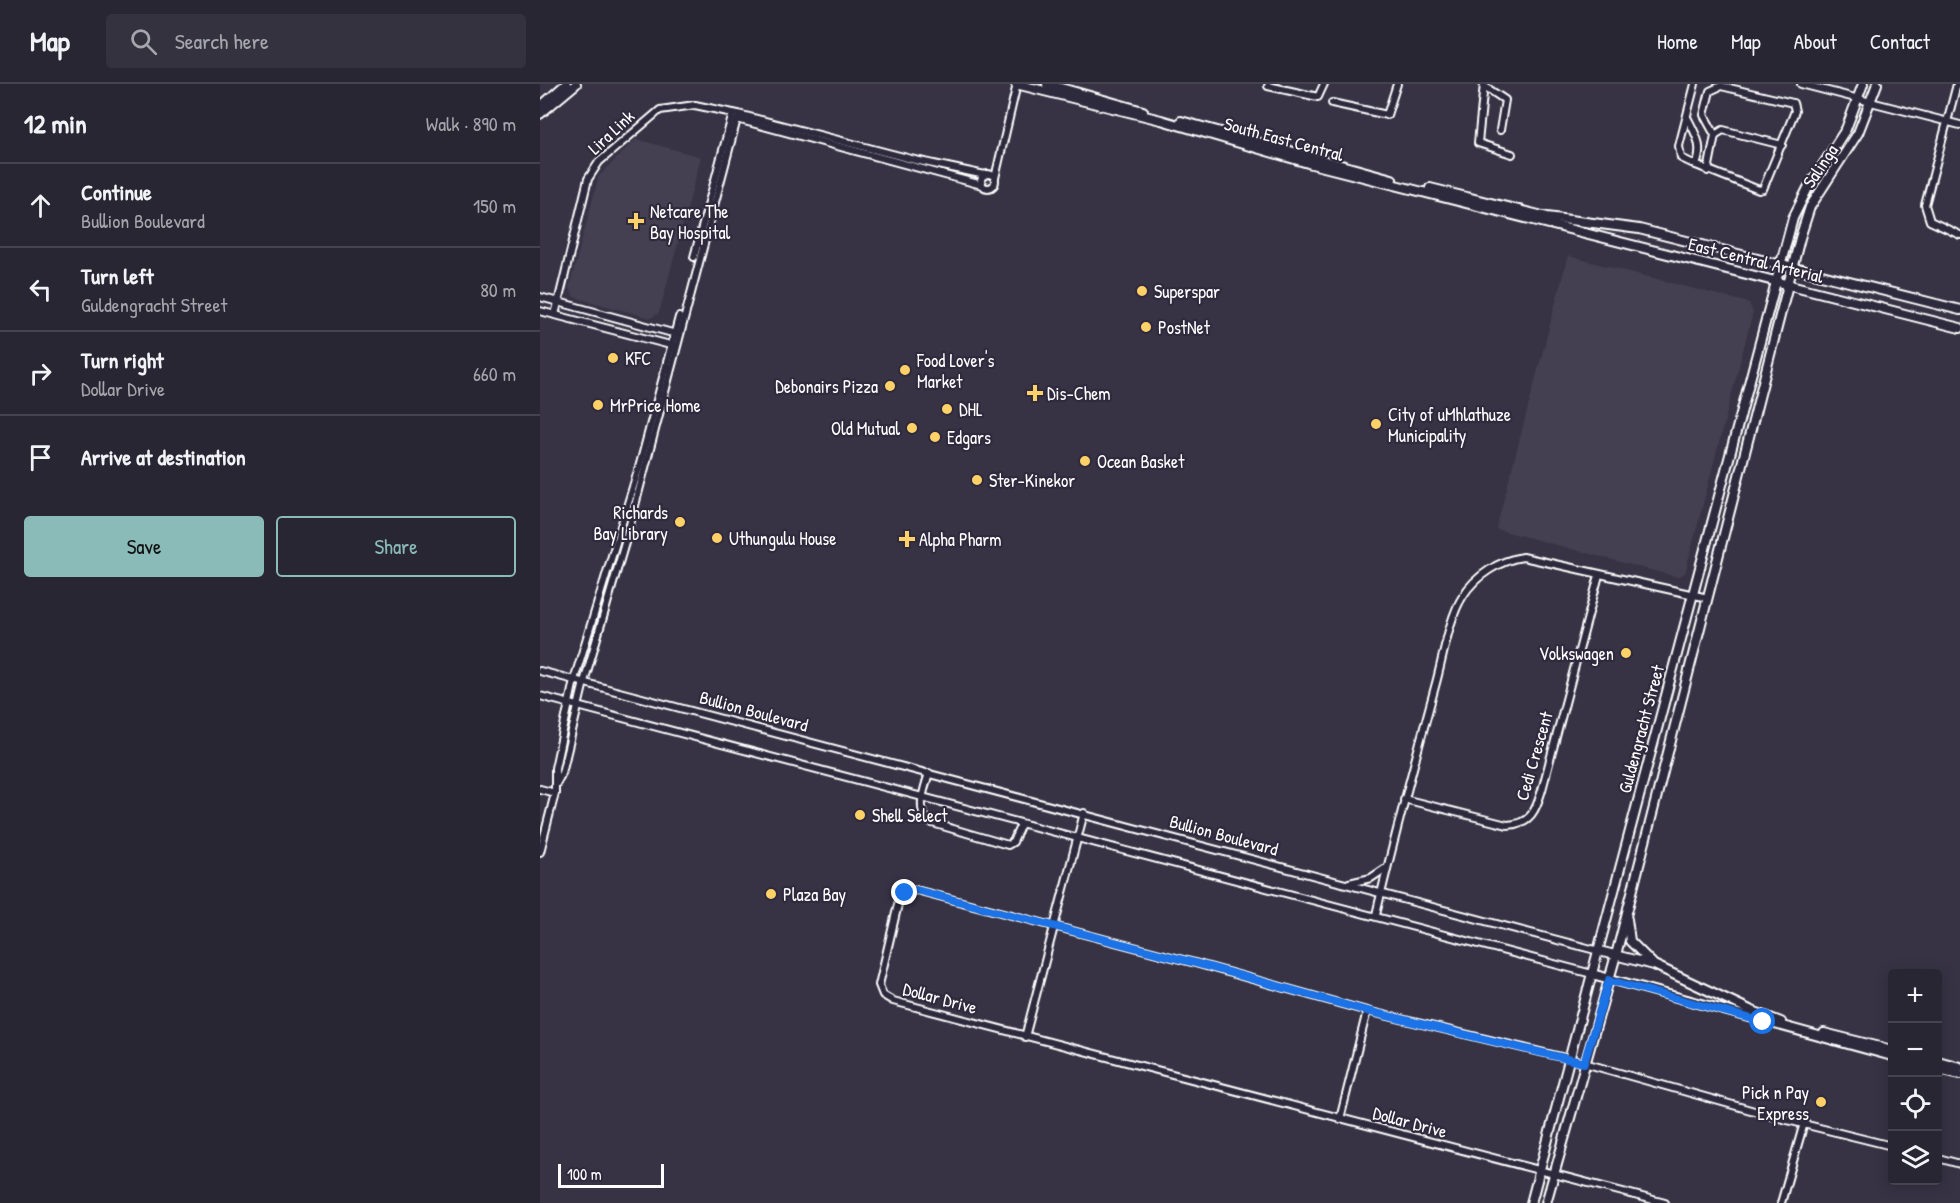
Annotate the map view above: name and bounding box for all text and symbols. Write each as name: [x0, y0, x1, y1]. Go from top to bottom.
search box: [106, 14, 526, 68]
text: Map: [30, 22, 70, 60]
icon: search: [127, 25, 160, 58]
text: Search here: [175, 26, 269, 56]
text: Home: [1657, 27, 1698, 56]
text: Map: [1731, 27, 1761, 56]
text: About: [1794, 27, 1837, 56]
text: Contact: [1870, 27, 1930, 56]
street label: Lira Link: [582, 104, 640, 160]
text: 12 min: [24, 106, 87, 141]
text: Walk · 890 m: [426, 110, 516, 137]
street label: South East Central: [1221, 111, 1347, 167]
street label: Salinga: [1796, 139, 1844, 193]
text: Continue: [81, 177, 152, 207]
icon: ahead: [24, 189, 57, 222]
text: 150 m: [473, 192, 516, 219]
place label: Netcare The Bay Hospital: [650, 199, 731, 245]
text: Bullion Boulevard: [81, 207, 205, 234]
marker: Netcare The Bay Hospital: [627, 212, 645, 230]
street label: East Central Arterial: [1686, 231, 1826, 289]
text: Turn left: [81, 261, 154, 291]
icon: left: [24, 273, 57, 306]
text: 80 m: [480, 276, 516, 303]
place label: Superspar: [1154, 279, 1220, 304]
marker: Superspar: [1135, 284, 1149, 298]
text: Guldengracht Street: [81, 291, 227, 318]
place label: PostNet: [1158, 315, 1211, 340]
marker: PostNet: [1139, 320, 1153, 334]
text: Turn right: [81, 345, 164, 375]
place label: KFC: [625, 346, 651, 371]
place label: Food Lover's Market: [916, 348, 995, 394]
marker: KFC: [606, 351, 620, 365]
icon: right: [24, 357, 57, 390]
text: 660 m: [473, 360, 516, 387]
marker: Food Lover's Market: [898, 363, 912, 377]
place label: Debonairs Pizza: [775, 374, 878, 399]
text: Dollar Drive: [81, 375, 165, 402]
marker: Debonairs Pizza: [883, 379, 897, 393]
place label: Dis-Chem: [1047, 381, 1111, 406]
marker: Dis-Chem: [1028, 386, 1042, 400]
place label: MrPrice Home: [610, 393, 701, 418]
place label: DHL: [959, 397, 983, 422]
marker: MrPrice Home: [591, 398, 605, 412]
marker: DHL: [940, 402, 954, 416]
place label: City of uMhlathuze Municipality: [1388, 402, 1511, 448]
place label: Old Mutual: [831, 416, 900, 441]
marker: City of uMhlathuze Municipality: [1369, 417, 1383, 431]
marker: Old Mutual: [905, 421, 919, 435]
place label: Edgars: [947, 425, 991, 450]
marker: Edgars: [928, 430, 942, 444]
icon: arrive: [24, 441, 57, 474]
text: Arrive at destination: [81, 442, 246, 472]
place label: Ocean Basket: [1097, 449, 1185, 474]
marker: Ocean Basket: [1078, 454, 1092, 468]
place label: Ster-Kinekor: [989, 468, 1075, 493]
marker: Ster-Kinekor: [970, 473, 984, 487]
place label: Richards Bay Library: [593, 500, 668, 546]
marker: Richards Bay Library: [673, 515, 687, 529]
button: Save: [24, 516, 264, 577]
button: Share: [276, 516, 516, 577]
place label: Uthungulu House: [729, 526, 836, 551]
place label: Alpha Pharm: [919, 527, 1001, 552]
marker: Uthungulu House: [710, 531, 724, 545]
marker: Alpha Pharm: [900, 532, 914, 546]
place label: Volkswagen: [1539, 641, 1614, 666]
marker: Volkswagen: [1619, 646, 1633, 660]
street label: Guldengracht Street: [1612, 661, 1670, 796]
street label: Bullion Boulevard: [697, 685, 811, 737]
street label: Cedi Crescent: [1509, 708, 1559, 803]
place label: Shell Select: [872, 803, 948, 828]
marker: Shell Select: [853, 808, 867, 822]
street label: Bullion Boulevard: [1167, 809, 1281, 861]
route end: [891, 879, 917, 905]
place label: Plaza Bay: [783, 882, 847, 907]
marker: Plaza Bay: [764, 887, 778, 901]
map controls: [1888, 969, 1942, 1185]
button: +: [1888, 969, 1942, 1023]
street label: Dollar Drive: [900, 976, 980, 1020]
route start: [1749, 1008, 1775, 1034]
button: −: [1888, 1023, 1942, 1077]
button: locate: [1888, 1077, 1942, 1131]
place label: Pick n Pay Express: [1742, 1080, 1809, 1126]
marker: Pick n Pay Express: [1814, 1095, 1828, 1109]
street label: Dollar Drive: [1370, 1100, 1450, 1144]
button: layers: [1888, 1131, 1942, 1185]
scale bar: [558, 1161, 664, 1188]
text: 100 m: [567, 1163, 602, 1185]

